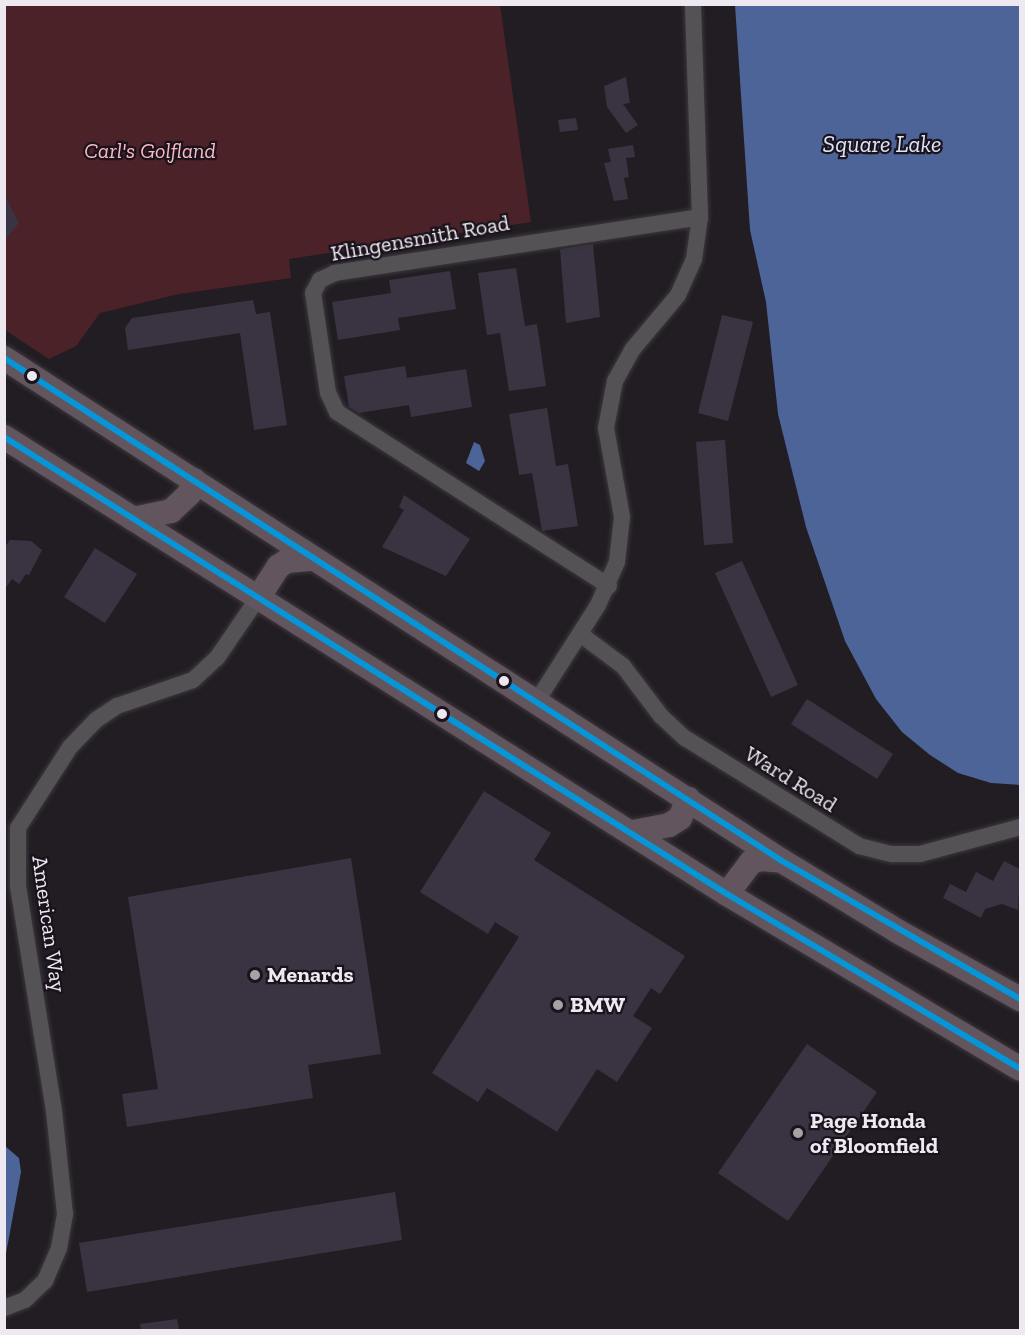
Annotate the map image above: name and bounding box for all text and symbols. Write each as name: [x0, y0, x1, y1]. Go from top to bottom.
water label: Square Lake: [823, 130, 941, 158]
park label: Carl's Golfland: [84, 138, 216, 164]
street label: Klingensmith Road: [328, 209, 512, 267]
unlabelled marker: [26, 370, 38, 382]
unlabelled marker: [498, 675, 510, 687]
unlabelled marker: [436, 708, 448, 720]
street label: Ward Road: [740, 740, 842, 818]
street label: American Way: [26, 854, 72, 994]
place label: Menards: [267, 962, 354, 988]
marker: Menards: [248, 968, 262, 982]
place label: BMW: [570, 992, 625, 1018]
marker: BMW: [551, 998, 565, 1012]
place label: Page Honda of Bloomfield: [810, 1107, 938, 1158]
marker: Page Honda of Bloomfield: [791, 1126, 805, 1140]

